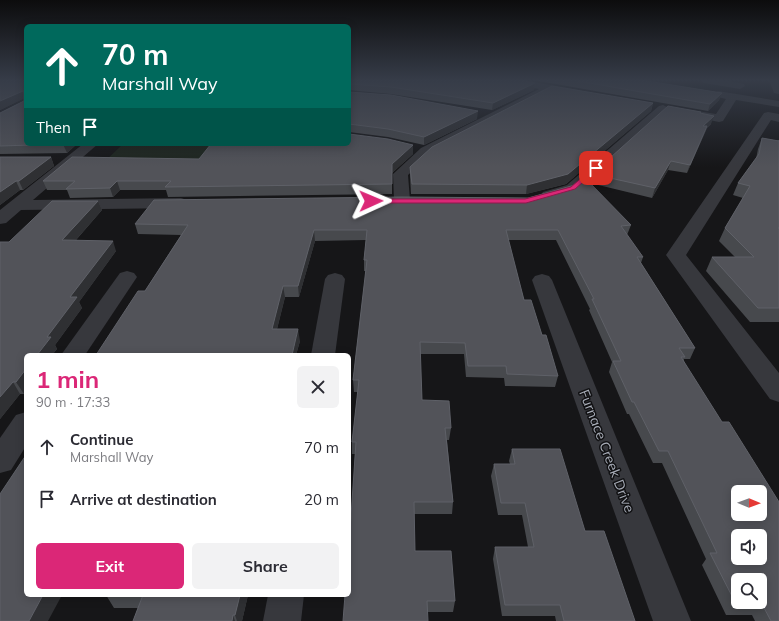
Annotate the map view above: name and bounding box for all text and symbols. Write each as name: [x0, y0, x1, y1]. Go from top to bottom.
text: 70 m: [102, 37, 168, 72]
icon: ahead: [36, 40, 88, 92]
text: Marshall Way: [102, 72, 217, 95]
icon: arrive: [79, 116, 101, 138]
text: Then: [36, 118, 71, 137]
pin: [579, 151, 613, 185]
icon: arrive: [585, 157, 607, 179]
position arrow: [350, 180, 392, 222]
text: 1 min: [36, 364, 99, 394]
button: close: [297, 366, 339, 408]
street label: Furnace Creek Drive: [575, 387, 639, 515]
text: 90 m · 17:33: [36, 394, 110, 410]
text: Continue: [70, 430, 133, 449]
icon: ahead: [36, 436, 58, 458]
text: 70 m: [304, 438, 339, 457]
text: Marshall Way: [70, 449, 153, 465]
north arrow: [731, 485, 767, 521]
map controls: [731, 485, 767, 609]
icon: arrive: [36, 488, 58, 510]
text: Arrive at destination: [70, 490, 217, 509]
text: 20 m: [304, 490, 339, 509]
button: sound: [731, 529, 767, 565]
button: Exit: [36, 543, 184, 589]
button: Share: [192, 543, 339, 589]
button: search: [731, 573, 767, 609]

